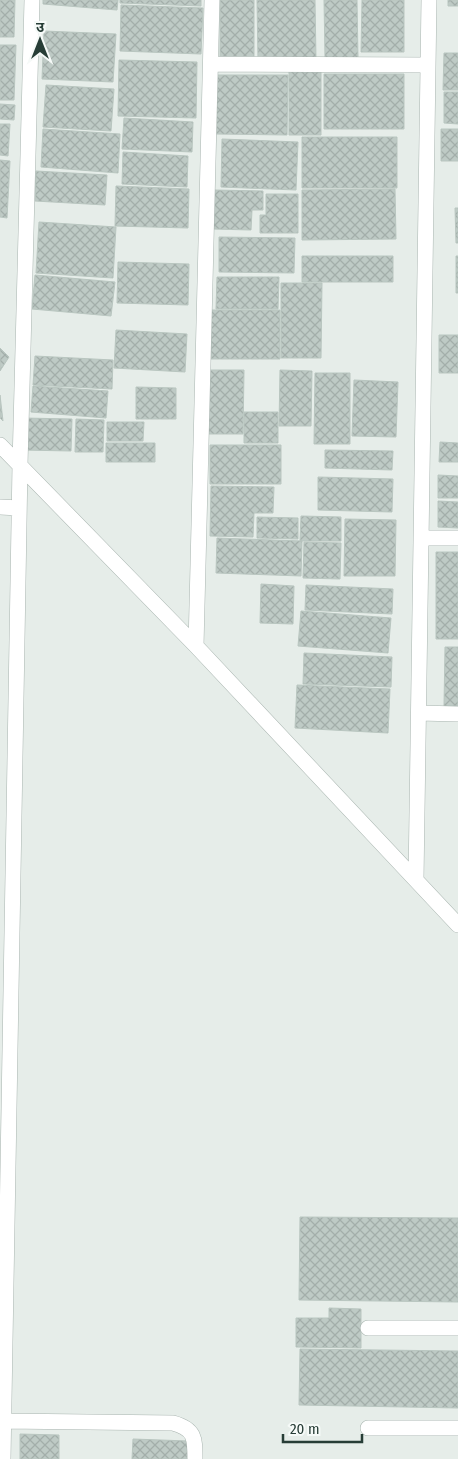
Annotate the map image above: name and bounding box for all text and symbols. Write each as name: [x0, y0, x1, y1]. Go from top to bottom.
north arrow: [15, 15, 65, 65]
text: उ: [36, 19, 45, 36]
scale bar: [283, 1412, 362, 1444]
text: 20 m: [290, 1420, 320, 1438]

